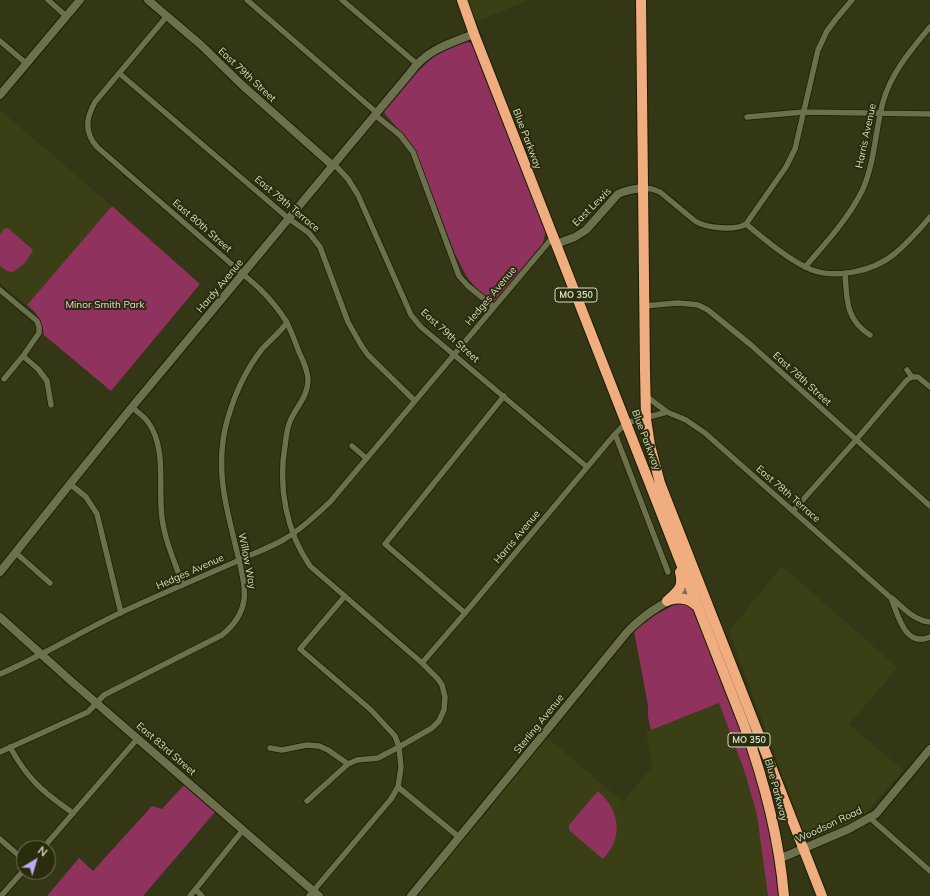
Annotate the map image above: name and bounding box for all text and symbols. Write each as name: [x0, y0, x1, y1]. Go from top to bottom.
street label: East 79th Street: [216, 45, 278, 105]
street label: Harris Avenue: [853, 103, 879, 169]
street label: Blue Parkway: [510, 107, 544, 171]
street label: East 79th Terrace: [252, 173, 322, 235]
street label: East Lewis: [570, 185, 614, 229]
street label: East 80th Street: [170, 197, 234, 255]
street label: Hardy Avenue: [194, 257, 246, 315]
street label: Hedges Avenue: [463, 264, 519, 328]
road number: MO 350: [555, 288, 597, 302]
park label: Minor Smith Park: [65, 299, 145, 311]
street label: East 79th Street: [418, 307, 482, 365]
street label: East 78th Street: [770, 350, 834, 408]
street label: Blue Parkway: [629, 408, 663, 472]
street label: East 78th Terrace: [753, 463, 823, 525]
street label: Harris Avenue: [491, 508, 543, 566]
street label: Willow Way: [236, 532, 258, 590]
street label: Hedges Avenue: [154, 552, 226, 592]
street label: Sterling Avenue: [511, 692, 567, 756]
street label: East 83rd Street: [134, 720, 198, 778]
road number: MO 350: [728, 733, 770, 747]
street label: Blue Parkway: [762, 758, 790, 822]
street label: Woodson Road: [794, 804, 864, 846]
north arrow: [16, 840, 56, 880]
text: N: [35, 843, 50, 859]

